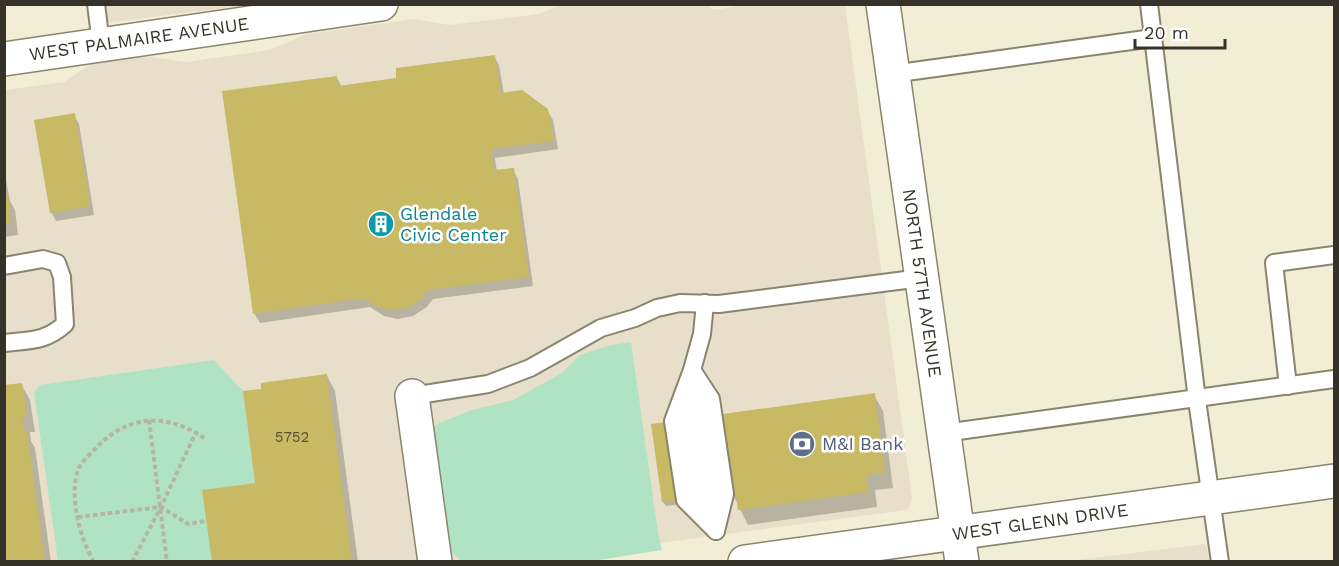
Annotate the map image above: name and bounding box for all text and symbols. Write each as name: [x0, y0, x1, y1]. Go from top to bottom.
scale bar: [1135, 12, 1225, 50]
street label: WEST PALMAIRE AVENUE: [28, 13, 250, 64]
text: 20 m: [1144, 22, 1189, 43]
street label: NORTH 57TH AVENUE: [899, 187, 946, 378]
place label: Glendale Civic Center: [400, 203, 507, 245]
building icon: Glendale Civic Center: [366, 209, 396, 239]
house number: 5752: [275, 428, 309, 446]
bank icon: M&I Bank: [787, 429, 817, 459]
place label: M&I Bank: [822, 433, 903, 454]
street label: WEST GLENN DRIVE: [951, 499, 1129, 544]

